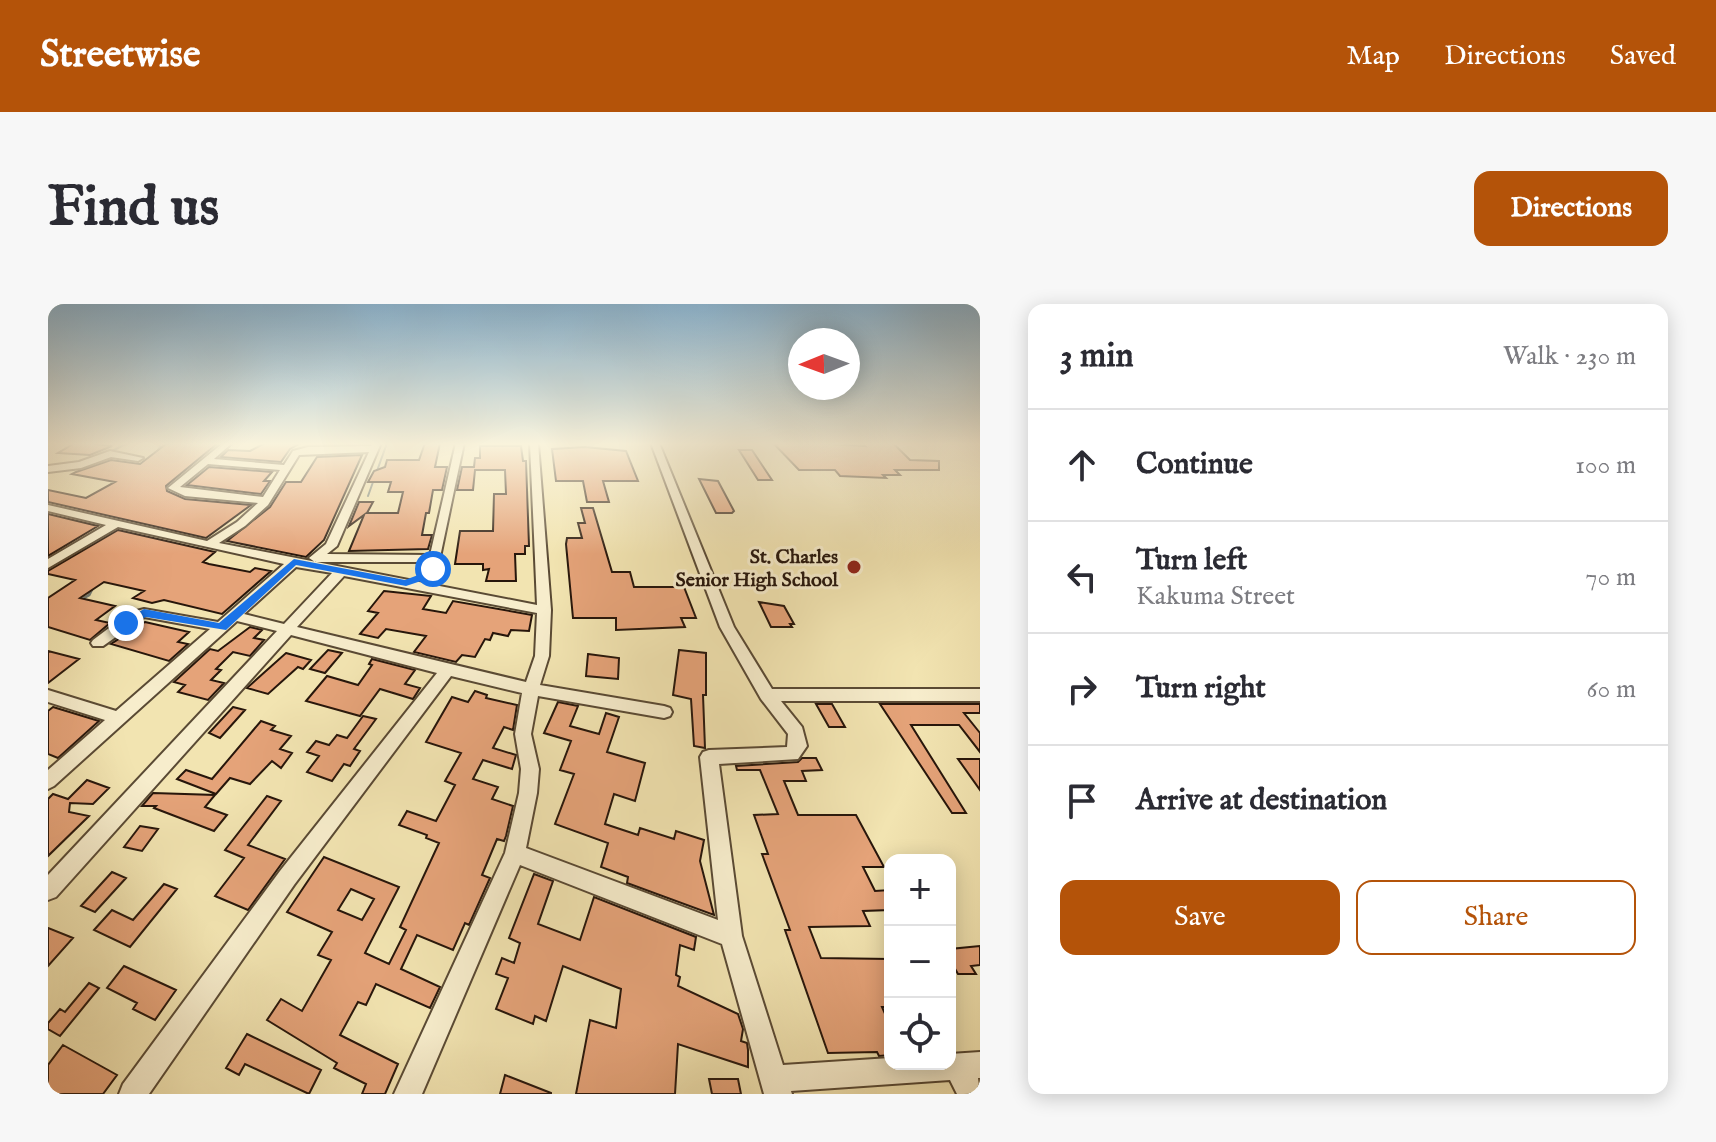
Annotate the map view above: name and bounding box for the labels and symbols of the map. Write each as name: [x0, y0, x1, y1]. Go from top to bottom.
north arrow: [788, 328, 860, 400]
place label: St. Charles Senior High School: [675, 545, 839, 593]
route start: [415, 551, 451, 587]
marker: St. Charles Senior High School: [845, 558, 863, 576]
route end: [108, 605, 144, 641]

